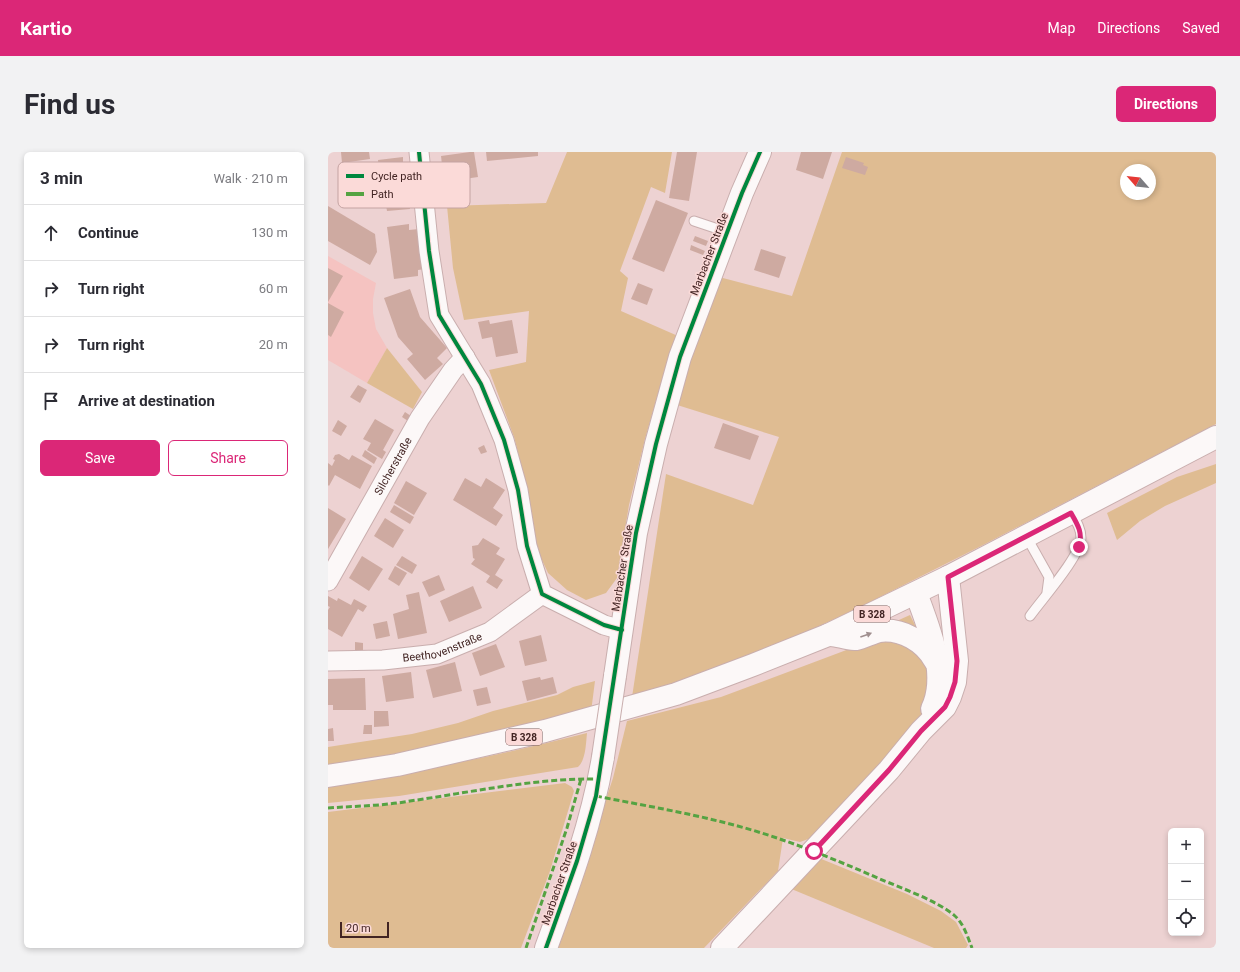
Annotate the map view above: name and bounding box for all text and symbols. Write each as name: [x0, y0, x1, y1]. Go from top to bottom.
text: Kartio: [20, 17, 72, 40]
text: Map: [1048, 20, 1075, 36]
text: Directions: [1097, 20, 1160, 36]
text: Saved: [1182, 20, 1220, 36]
button: Directions: [1116, 86, 1216, 122]
text: Find us: [24, 88, 115, 121]
legend: [338, 162, 470, 208]
north arrow: [1120, 164, 1156, 200]
text: 3 min: [40, 168, 83, 188]
text: Cycle path: [371, 170, 422, 183]
text: Walk · 210 m: [213, 171, 288, 186]
text: Path: [371, 188, 394, 201]
street label: Marbacher Straße: [688, 211, 731, 297]
icon: ahead: [40, 222, 62, 244]
text: Continue: [78, 224, 139, 242]
text: 130 m: [251, 225, 288, 240]
icon: right: [40, 278, 62, 300]
text: Turn right: [78, 280, 144, 298]
text: 60 m: [259, 281, 288, 296]
icon: right: [40, 334, 62, 356]
text: Turn right: [78, 336, 144, 354]
text: 20 m: [259, 337, 288, 352]
icon: arrive: [40, 390, 62, 412]
text: Arrive at destination: [78, 392, 215, 410]
street label: Silcherstraße: [372, 435, 415, 498]
button: Save: [40, 440, 160, 476]
button: Share: [168, 440, 288, 476]
street label: Marbacher Straße: [609, 524, 636, 612]
route end: [1070, 538, 1088, 556]
road number: B 328: [854, 606, 890, 622]
street label: Beethovenstraße: [402, 630, 484, 665]
one-way arrow: [860, 632, 872, 638]
road number: B 328: [506, 729, 542, 745]
map controls: [1168, 828, 1204, 936]
button: +: [1168, 828, 1204, 864]
street label: Marbacher Straße: [539, 839, 580, 927]
route start: [805, 842, 823, 860]
button: −: [1168, 864, 1204, 900]
button: locate: [1168, 900, 1204, 936]
scale bar: [340, 920, 389, 939]
text: 20 m: [346, 922, 371, 935]

